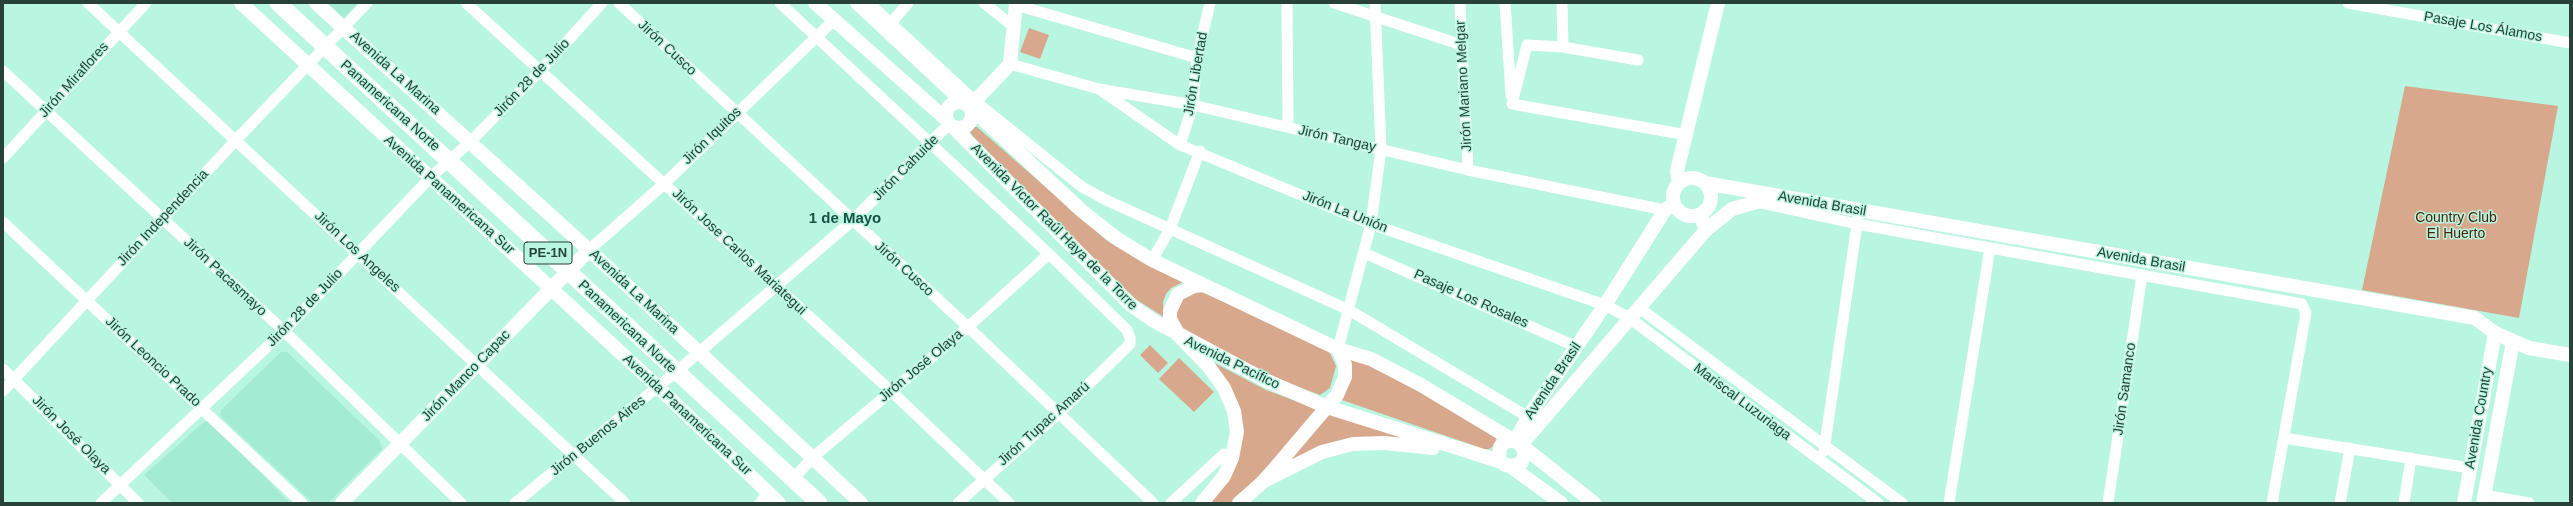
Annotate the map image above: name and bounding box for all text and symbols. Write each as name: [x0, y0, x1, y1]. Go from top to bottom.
street label: Pasaje Los Álamos: [2423, 8, 2543, 46]
street label: Jirón Cusco: [634, 17, 700, 79]
street label: Jirón Mariano Melgar: [1452, 20, 1476, 152]
street label: Avenida La Marina: [346, 28, 444, 118]
street label: Jirón Libertad: [1180, 31, 1212, 117]
street label: Jirón 28 de Julio: [491, 35, 573, 121]
street label: Jirón Miraflores: [36, 39, 112, 121]
street label: Panamericana Norte: [337, 57, 443, 155]
street label: Jirón Iquitos: [679, 104, 745, 168]
street label: Jirón Tangay: [1296, 122, 1378, 156]
street label: Avenida Panamericana Sur: [380, 132, 518, 258]
street label: Jirón Cahuide: [870, 132, 942, 204]
street label: Avenida Victor Raúl Haya de la Torre: [967, 140, 1141, 314]
street label: Jirón Independencia: [114, 166, 212, 270]
street label: Jirón Jose Carlos Mariategui: [668, 185, 810, 319]
street label: Jirón La Unión: [1300, 187, 1390, 237]
street label: Avenida Brasil: [1777, 188, 1867, 220]
street label: Jirón Los Angeles: [311, 208, 403, 296]
district label: 1 de Mayo: [809, 210, 881, 228]
park label: Country Club El Huerto: [2415, 210, 2497, 242]
street label: Jirón Pacasmayo: [180, 234, 270, 320]
street label: Jirón Cusco: [871, 238, 937, 300]
road number: PE-1N: [524, 242, 572, 264]
street label: Avenida Brasil: [2096, 244, 2186, 276]
street label: Avenida La Marina: [586, 246, 682, 338]
street label: Jirón 28 de Julio: [264, 265, 346, 351]
street label: Pasaje Los Rosales: [1411, 266, 1531, 332]
street label: Panamericana Norte: [574, 277, 680, 377]
street label: Jirón Leoncio Prado: [102, 313, 204, 411]
street label: Jirón José Olaya: [876, 326, 966, 406]
street label: Jirón Manco Capac: [418, 327, 514, 425]
street label: Avenida Pacífico: [1182, 333, 1282, 393]
street label: Avenida Brasil: [1521, 339, 1585, 423]
street label: Jirón Samanco: [2110, 342, 2140, 436]
street label: Avenida Panamericana Sur: [619, 351, 755, 479]
street label: Mariscal Luzuriaga: [1690, 360, 1794, 444]
street label: Avenida Country: [2462, 366, 2496, 470]
street label: Jirón Tupac Amarú: [995, 378, 1093, 470]
street label: Jirón José Olaya: [28, 392, 114, 478]
street label: Jirón Buenos Aires: [547, 392, 649, 480]

